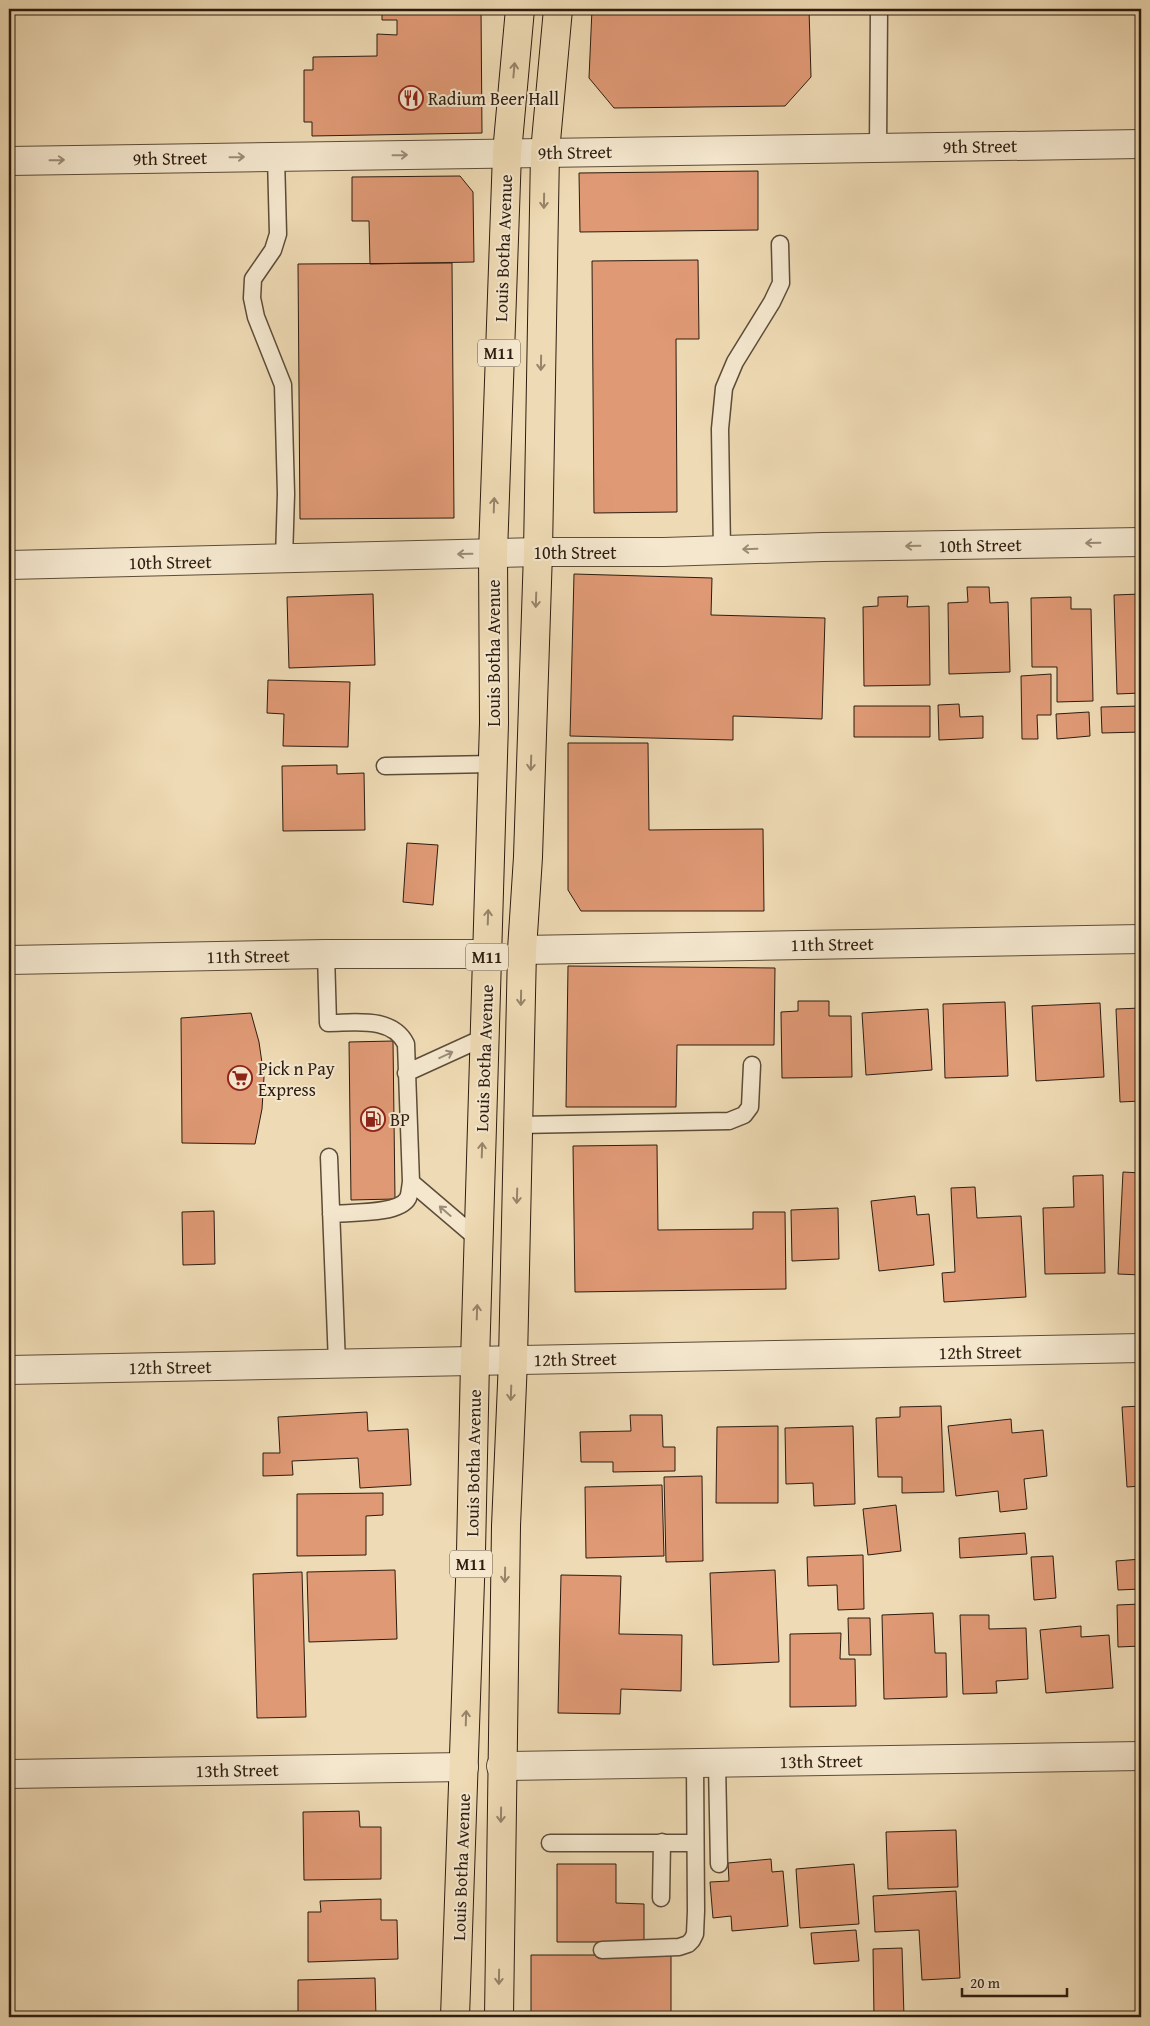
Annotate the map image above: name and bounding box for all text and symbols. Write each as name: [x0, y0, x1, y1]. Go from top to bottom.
one-way arrow: [510, 62, 519, 78]
restaurant icon: Radium Beer Hall: [398, 85, 424, 111]
place label: Radium Beer Hall: [428, 85, 559, 112]
street label: 9th Street: [942, 132, 1018, 160]
street label: 9th Street: [537, 138, 613, 166]
street label: 9th Street: [132, 144, 208, 172]
one-way arrow: [392, 150, 408, 160]
one-way arrow: [229, 153, 245, 162]
one-way arrow: [49, 155, 65, 165]
street label: Louis Botha Avenue: [487, 174, 519, 322]
one-way arrow: [539, 192, 549, 209]
road number: M11: [478, 339, 520, 366]
one-way arrow: [536, 355, 545, 371]
one-way arrow: [490, 497, 499, 513]
street label: 10th Street: [938, 531, 1023, 559]
one-way arrow: [1085, 538, 1101, 548]
street label: 10th Street: [533, 539, 617, 566]
one-way arrow: [905, 541, 921, 551]
one-way arrow: [742, 545, 758, 554]
street label: 10th Street: [128, 548, 213, 576]
one-way arrow: [457, 549, 474, 559]
street label: Louis Botha Avenue: [480, 579, 507, 727]
one-way arrow: [532, 592, 541, 608]
one-way arrow: [526, 754, 536, 770]
one-way arrow: [483, 910, 493, 926]
street label: 11th Street: [790, 930, 875, 958]
street label: 11th Street: [206, 942, 291, 970]
road number: M11: [466, 944, 508, 970]
street label: Louis Botha Avenue: [468, 984, 500, 1132]
one-way arrow: [516, 990, 526, 1006]
one-way arrow: [438, 1050, 453, 1060]
place label: Pick n Pay Express: [258, 1055, 335, 1103]
supermarket icon: Pick n Pay Express: [227, 1065, 253, 1091]
fuel station icon: BP: [360, 1106, 386, 1132]
place label: BP: [390, 1106, 410, 1133]
one-way arrow: [477, 1142, 486, 1158]
one-way arrow: [512, 1188, 521, 1204]
one-way arrow: [439, 1206, 452, 1217]
one-way arrow: [472, 1305, 481, 1321]
street label: 12th Street: [938, 1338, 1023, 1366]
street label: 12th Street: [533, 1345, 618, 1373]
street label: 12th Street: [128, 1353, 213, 1381]
one-way arrow: [507, 1385, 516, 1401]
street label: Louis Botha Avenue: [458, 1389, 488, 1537]
road number: M11: [450, 1550, 492, 1578]
one-way arrow: [500, 1566, 510, 1583]
one-way arrow: [461, 1710, 471, 1726]
street label: 13th Street: [779, 1747, 864, 1775]
street label: 13th Street: [195, 1756, 280, 1784]
street label: Louis Botha Avenue: [445, 1793, 477, 1941]
one-way arrow: [496, 1806, 506, 1822]
scale bar: [962, 1966, 1068, 1998]
one-way arrow: [494, 1968, 504, 1985]
text: 20 m: [970, 1972, 1001, 1993]

